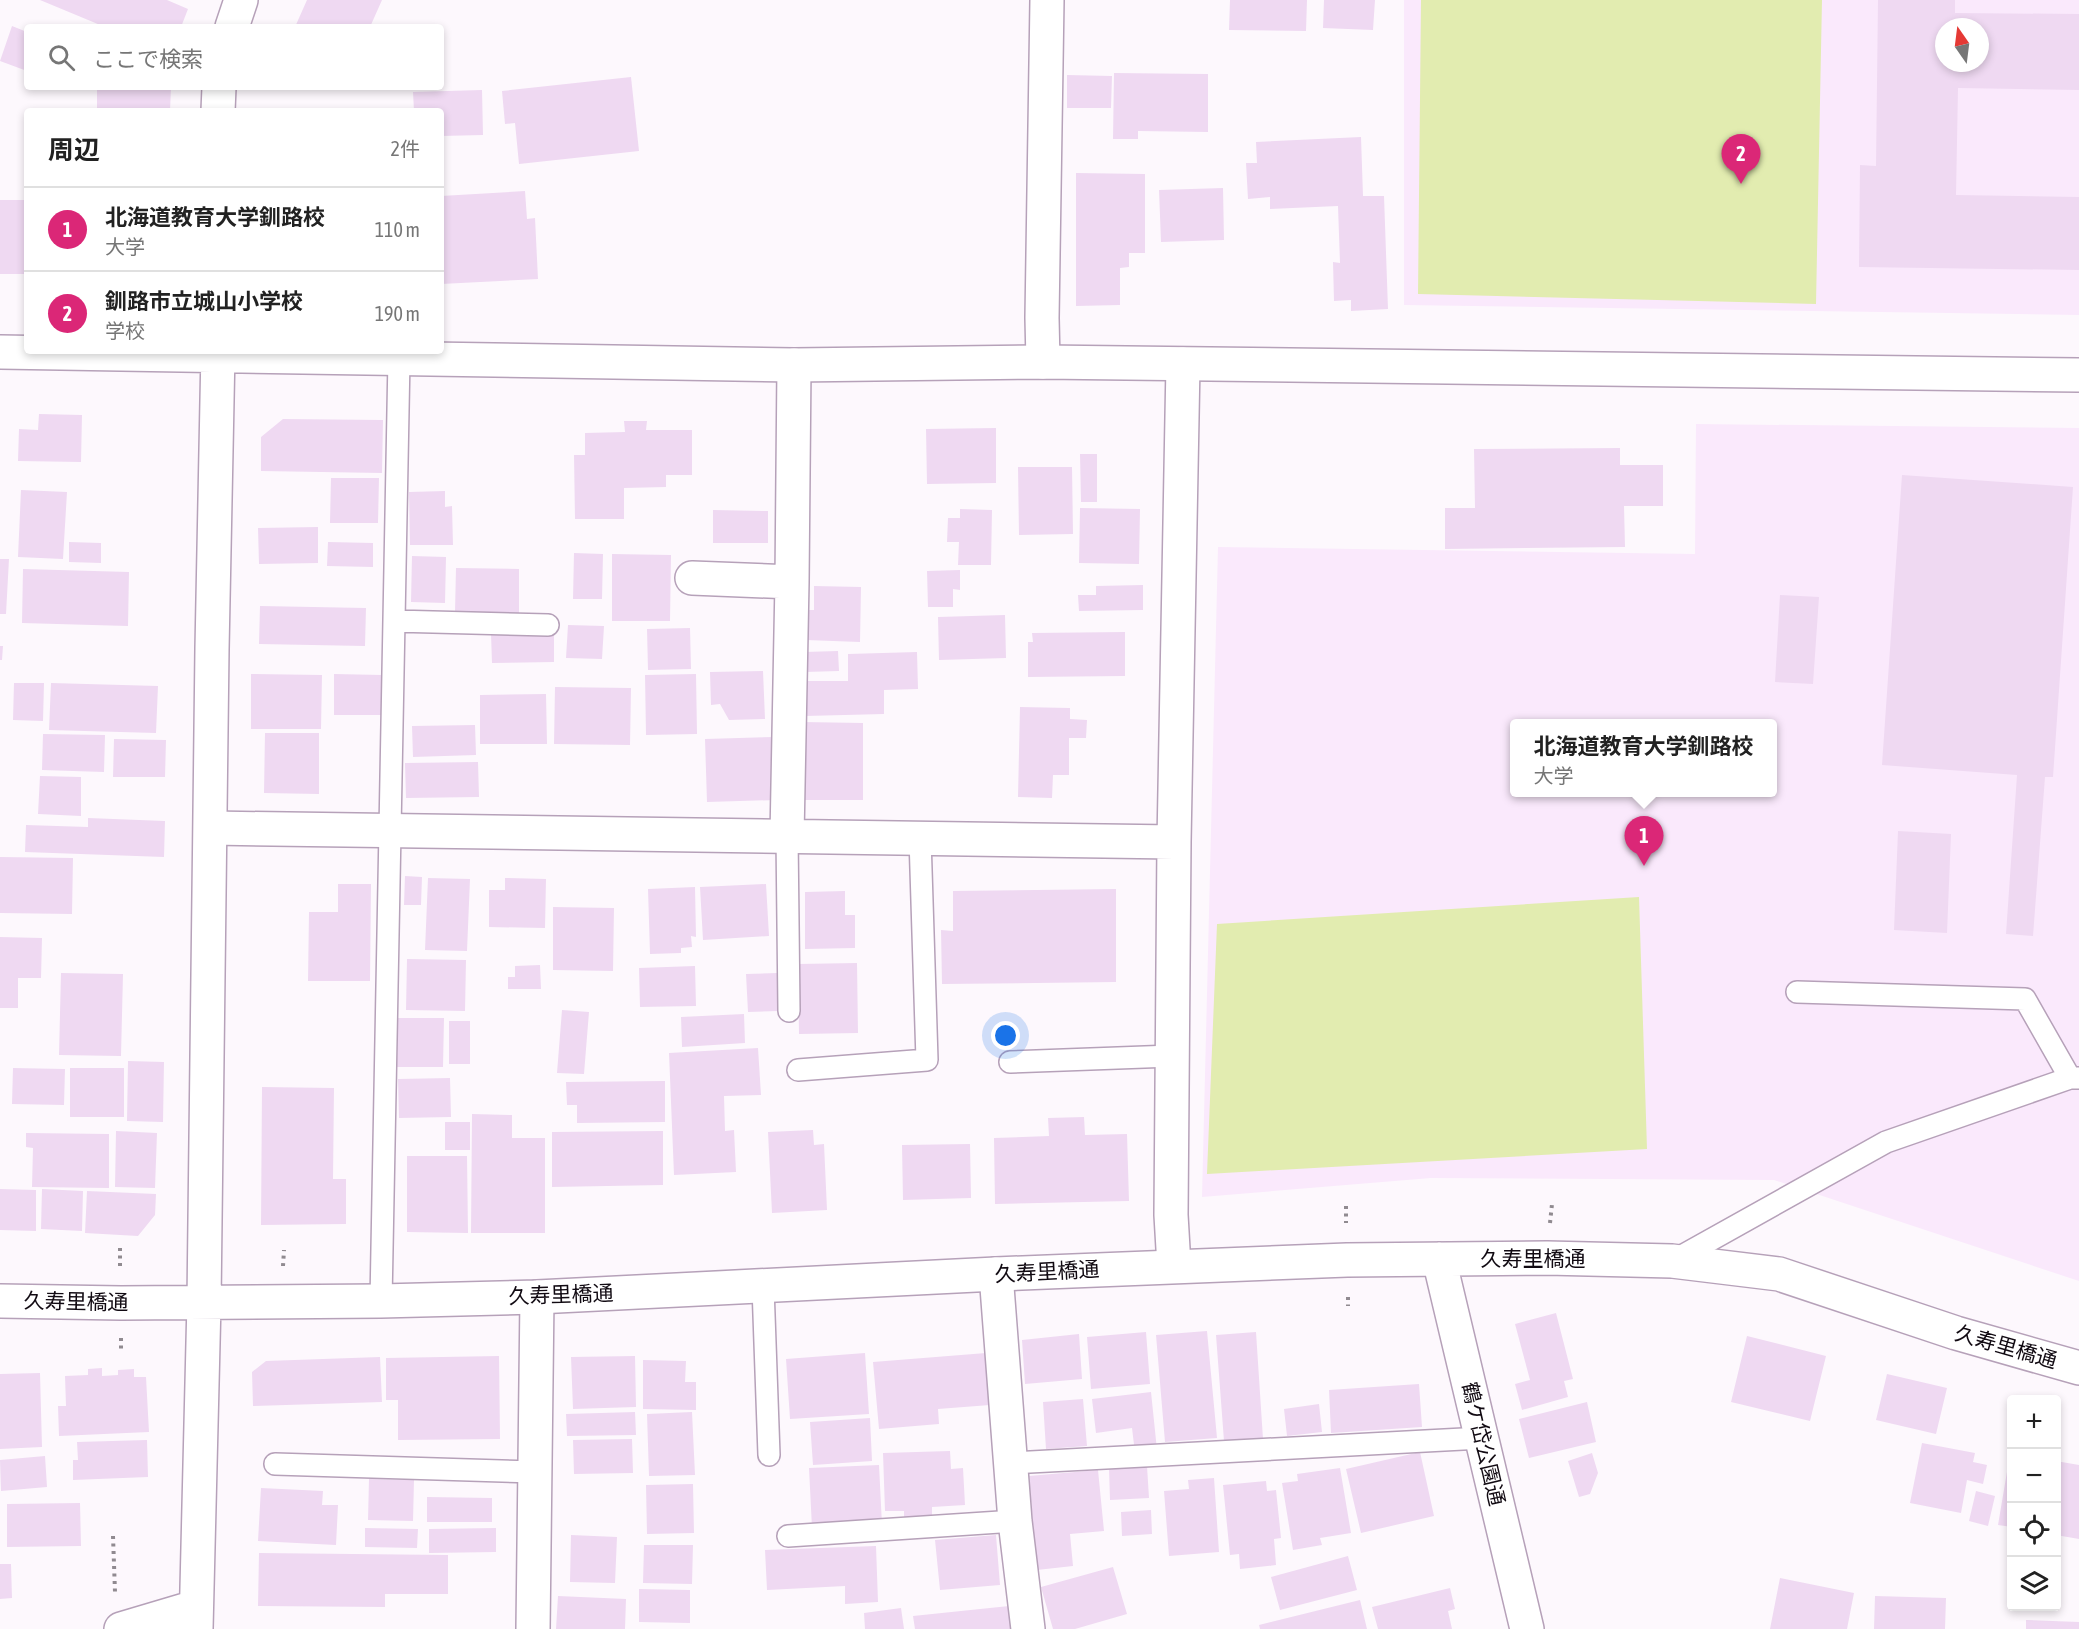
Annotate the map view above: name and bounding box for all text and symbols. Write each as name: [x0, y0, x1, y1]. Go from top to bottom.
north arrow: [1935, 18, 1989, 72]
search box: [24, 24, 444, 90]
icon: search: [45, 41, 78, 74]
text: ここで検索: [93, 46, 203, 72]
pin: 2: [1722, 134, 1760, 184]
text: 周辺: [48, 135, 100, 165]
text: 2件: [391, 137, 420, 160]
text: 北海道教育大学釧路校: [105, 204, 325, 230]
text: 1: [63, 218, 72, 241]
text: 110 m: [375, 218, 420, 241]
text: 大学: [105, 235, 145, 258]
text: 釧路市立城山小学校: [105, 288, 303, 314]
text: 2: [63, 302, 72, 325]
text: 190 m: [375, 302, 420, 325]
text: 学校: [105, 319, 145, 342]
popup: [1510, 719, 1777, 797]
text: 北海道教育大学釧路校: [1533, 733, 1754, 759]
text: 大学: [1533, 764, 1573, 787]
pin: 1: [1624, 816, 1664, 866]
your location: [991, 1021, 1020, 1050]
street label: 久寿里橋通: [1481, 1246, 1586, 1270]
street label: 久寿里橋通: [994, 1256, 1100, 1286]
street label: 久寿里橋通: [508, 1280, 614, 1308]
street label: 久寿里橋通: [23, 1288, 129, 1314]
street label: 久寿里橋通: [1953, 1320, 2060, 1372]
street label: 鶴ケ岱公園通: [1458, 1380, 1510, 1508]
map controls: [2007, 1395, 2061, 1611]
button: +: [2007, 1395, 2061, 1449]
button: −: [2007, 1449, 2061, 1503]
button: locate: [2007, 1503, 2061, 1557]
button: layers: [2007, 1557, 2061, 1611]

